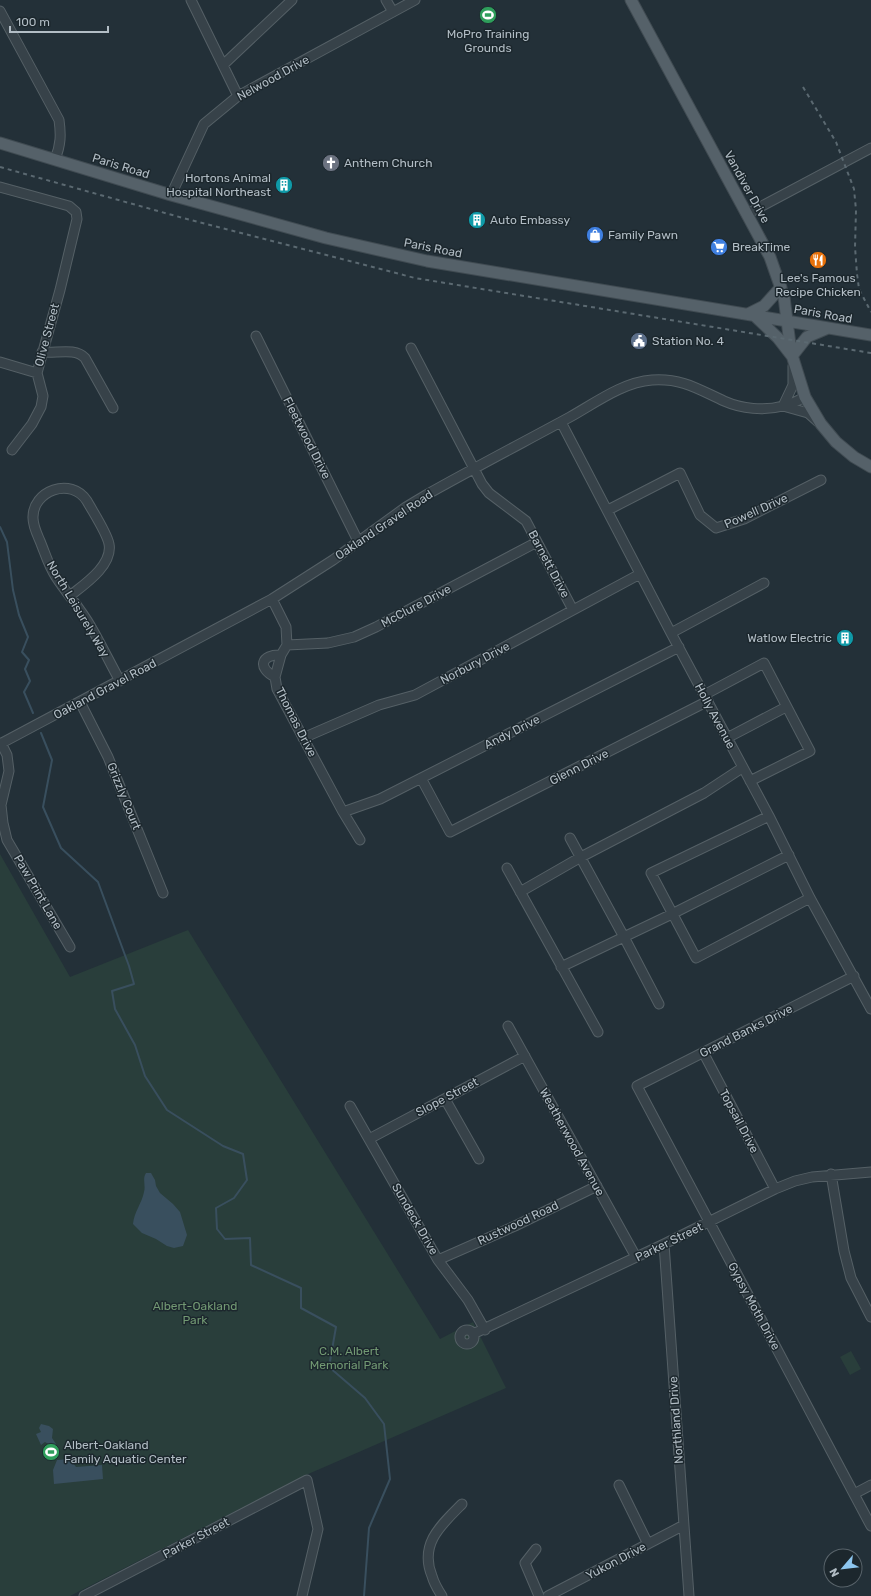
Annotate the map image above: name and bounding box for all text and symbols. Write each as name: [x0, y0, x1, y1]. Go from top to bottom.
sports icon: MoPro Training Grounds: [478, 5, 498, 25]
scale bar: [10, 8, 108, 34]
text: 100 m: [16, 15, 50, 29]
place label: MoPro Training Grounds: [447, 27, 529, 55]
street label: Nelwood Drive: [235, 52, 312, 104]
street label: Vandiver Drive: [721, 148, 773, 226]
street label: Paris Road: [91, 151, 151, 181]
church icon: Anthem Church: [321, 153, 341, 173]
place label: Anthem Church: [344, 156, 432, 170]
place label: Hortons Animal Hospital Northeast: [166, 171, 271, 199]
building icon: Hortons Animal Hospital Northeast: [274, 175, 294, 195]
building icon: Auto Embassy: [467, 210, 487, 230]
place label: Auto Embassy: [490, 213, 570, 227]
shop icon: Family Pawn: [585, 225, 605, 245]
place label: Family Pawn: [608, 228, 678, 242]
street label: Paris Road: [403, 235, 463, 261]
supermarket icon: BreakTime: [709, 237, 729, 257]
place label: BreakTime: [732, 240, 791, 254]
restaurant icon: Lee's Famous Recipe Chicken: [808, 250, 828, 270]
place label: Lee's Famous Recipe Chicken: [775, 271, 861, 299]
street label: Olive Street: [32, 302, 62, 368]
street label: Paris Road: [793, 302, 853, 326]
public building icon: Station No. 4: [629, 331, 649, 351]
place label: Station No. 4: [652, 334, 724, 348]
street label: Fleetwood Drive: [280, 395, 334, 482]
street label: Oakland Gravel Road: [333, 487, 435, 563]
street label: Powell Drive: [722, 491, 790, 531]
street label: Barnett Drive: [525, 528, 573, 600]
street label: North Leisurely Way: [44, 558, 112, 660]
street label: McClure Drive: [379, 582, 454, 630]
building icon: Watlow Electric: [835, 628, 855, 648]
place label: Watlow Electric: [747, 631, 832, 645]
street label: Norbury Drive: [438, 639, 512, 687]
street label: Oakland Gravel Road: [51, 656, 159, 722]
street label: Holly Avenue: [692, 681, 738, 751]
street label: Thomas Drive: [272, 685, 320, 759]
street label: Andy Drive: [482, 712, 542, 752]
street label: Glenn Drive: [547, 746, 611, 788]
street label: Grizzly Court: [104, 760, 144, 832]
street label: Paw Print Lane: [11, 852, 65, 932]
street label: Grand Banks Drive: [697, 1001, 795, 1061]
street label: Slope Street: [413, 1075, 481, 1119]
street label: Weatherwood Avenue: [537, 1086, 608, 1199]
street label: Topsail Drive: [716, 1087, 762, 1156]
street label: Sundeck Drive: [389, 1181, 441, 1258]
street label: Rustwood Road: [475, 1198, 561, 1248]
street label: Parker Street: [633, 1220, 705, 1264]
street label: Gypsy Moth Drive: [725, 1260, 783, 1352]
park label: Albert-Oakland Park: [153, 1299, 237, 1327]
park label: C.M. Albert Memorial Park: [310, 1344, 389, 1372]
street label: Northland Drive: [666, 1376, 686, 1464]
place label: Albert-Oakland Family Aquatic Center: [64, 1438, 187, 1466]
sports icon: Albert-Oakland Family Aquatic Center: [41, 1442, 61, 1462]
street label: Parker Street: [160, 1514, 232, 1561]
street label: Yukon Drive: [584, 1539, 649, 1583]
north arrow: [823, 1548, 863, 1588]
text: N: [827, 1566, 842, 1579]

